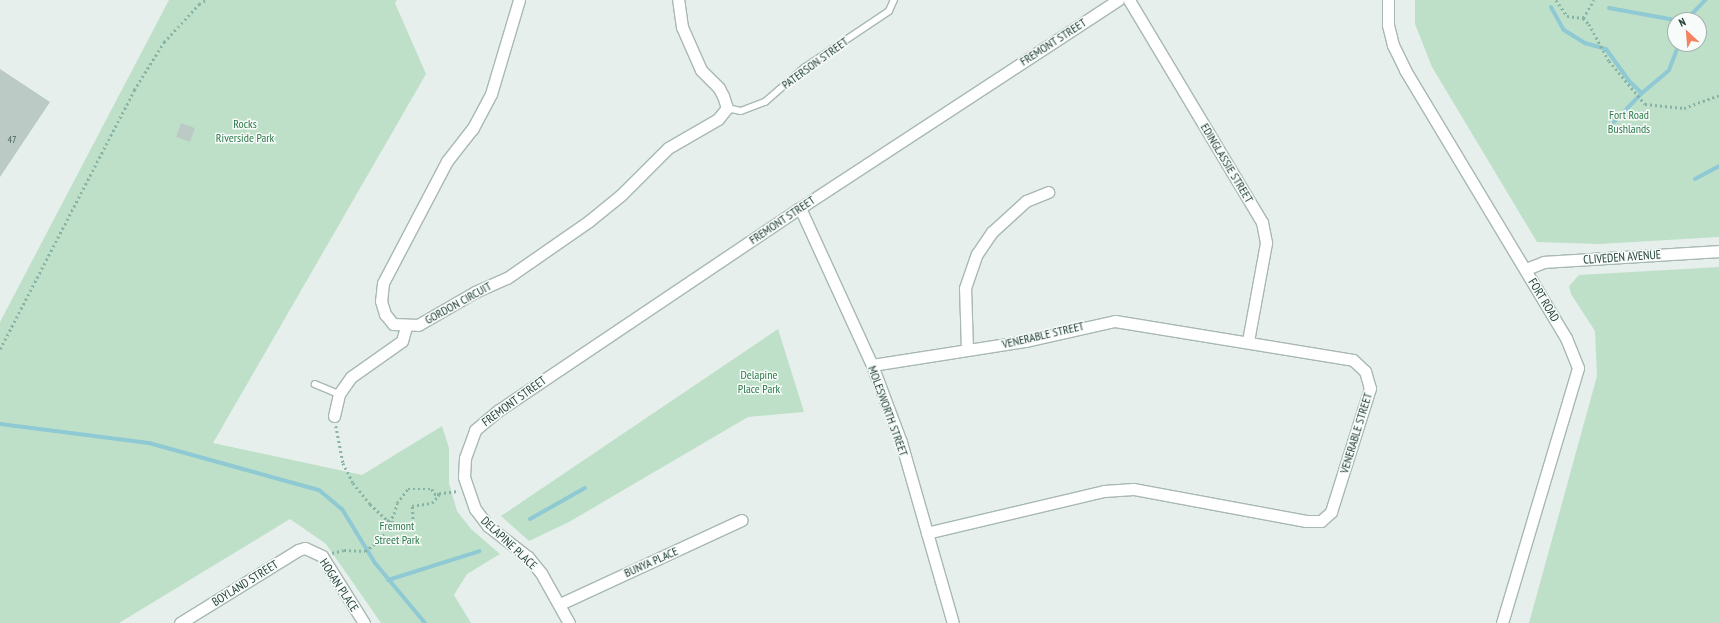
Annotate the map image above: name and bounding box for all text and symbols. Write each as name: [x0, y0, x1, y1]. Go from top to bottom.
north arrow: [1667, 12, 1707, 52]
street label: FREMONT STREET: [1017, 15, 1089, 69]
text: N: [1676, 15, 1688, 30]
street label: PATERSON STREET: [779, 34, 851, 92]
park label: Fort Road Bushlands: [1608, 108, 1650, 136]
park label: Rocks Riverside Park: [216, 117, 274, 145]
street label: EDINGLASSIE STREET: [1198, 121, 1256, 205]
house number: 47: [8, 134, 16, 146]
street label: FREMONT STREET: [746, 193, 818, 247]
street label: CLIVEDEN AVENUE: [1582, 247, 1662, 267]
street label: FORT ROAD: [1525, 276, 1563, 324]
street label: GORDON CIRCUIT: [422, 279, 494, 327]
street label: VENERABLE STREET: [1001, 319, 1085, 351]
street label: MOLESWORTH STREET: [865, 364, 911, 458]
park label: Delapine Place Park: [738, 368, 780, 396]
street label: FREMONT STREET: [479, 373, 549, 429]
street label: VENERABLE STREET: [1337, 391, 1375, 475]
street label: DELAPINE PLACE: [478, 514, 540, 572]
park label: Fremont Street Park: [374, 519, 420, 547]
street label: BUNYA PLACE: [622, 544, 680, 580]
street label: HOGAN PLACE: [317, 556, 361, 614]
street label: BOYLAND STREET: [209, 557, 281, 609]

